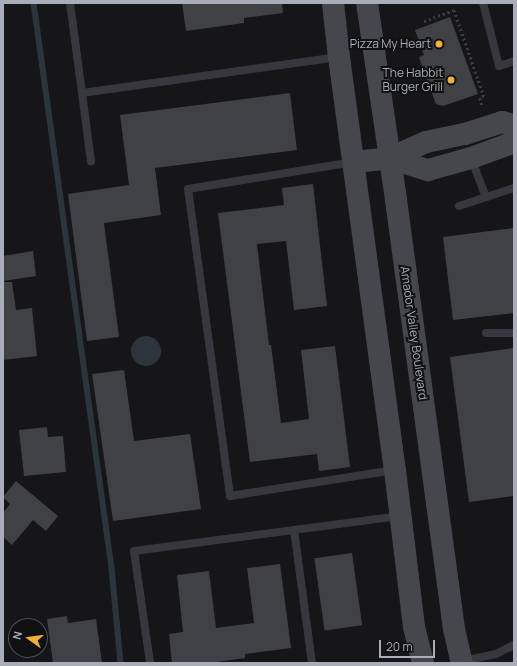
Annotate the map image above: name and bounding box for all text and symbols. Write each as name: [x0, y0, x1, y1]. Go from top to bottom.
place label: Pizza My Heart: [350, 37, 431, 51]
marker: Pizza My Heart: [434, 39, 444, 49]
place label: The Habbit Burger Grill: [382, 66, 443, 94]
marker: The Habbit Burger Grill: [446, 75, 456, 85]
street label: Amador Valley Boulevard: [397, 265, 431, 401]
north arrow: [8, 618, 48, 658]
text: N: [9, 630, 25, 641]
scale bar: [381, 632, 437, 658]
text: 20 m: [386, 638, 413, 655]

